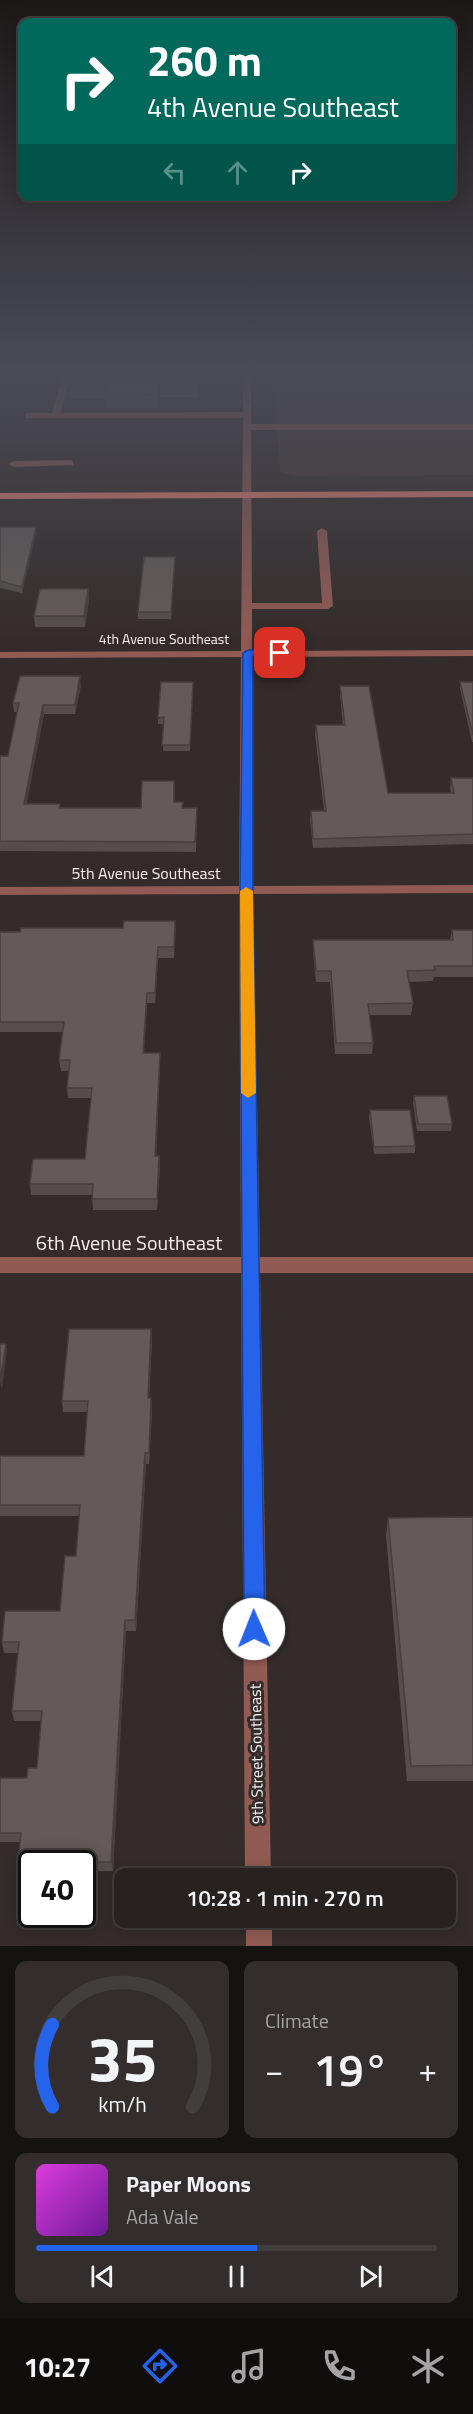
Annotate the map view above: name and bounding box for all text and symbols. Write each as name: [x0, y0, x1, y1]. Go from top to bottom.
text: 260 m: [147, 28, 262, 92]
icon: right: [48, 42, 126, 120]
text: 4th Avenue Southeast: [147, 86, 399, 127]
icon: left: [158, 156, 191, 189]
icon: ahead: [221, 156, 254, 189]
icon: right: [284, 156, 317, 189]
pin: [254, 627, 305, 678]
street label: 4th Avenue Southeast: [99, 628, 229, 649]
icon: arrive: [263, 636, 296, 669]
street label: 5th Avenue Southeast: [71, 861, 221, 885]
street label: 6th Avenue Southeast: [36, 1227, 222, 1258]
position arrow: [222, 1597, 286, 1661]
street label: 9th Street Southeast: [243, 1683, 269, 1824]
speed limit sign: 40: [18, 1850, 96, 1928]
text: 10:28 · 1 min · 270 m: [186, 1881, 384, 1915]
text: Climate: [265, 2005, 329, 2036]
text: 35: [87, 2010, 157, 2105]
text: 19°: [313, 2035, 389, 2103]
text: −: [265, 2045, 283, 2095]
text: +: [419, 2045, 437, 2095]
text: km/h: [98, 2088, 146, 2120]
text: Paper Moons: [126, 2167, 251, 2201]
text: Ada Vale: [126, 2201, 199, 2232]
icon: previous: [86, 2260, 119, 2293]
icon: pause: [220, 2260, 253, 2293]
icon: next: [354, 2260, 387, 2293]
icon: directions: [139, 2345, 181, 2387]
icon: music: [228, 2345, 270, 2387]
icon: phone: [318, 2345, 360, 2387]
icon: climate: [407, 2345, 449, 2387]
text: 10:27: [24, 2346, 91, 2387]

